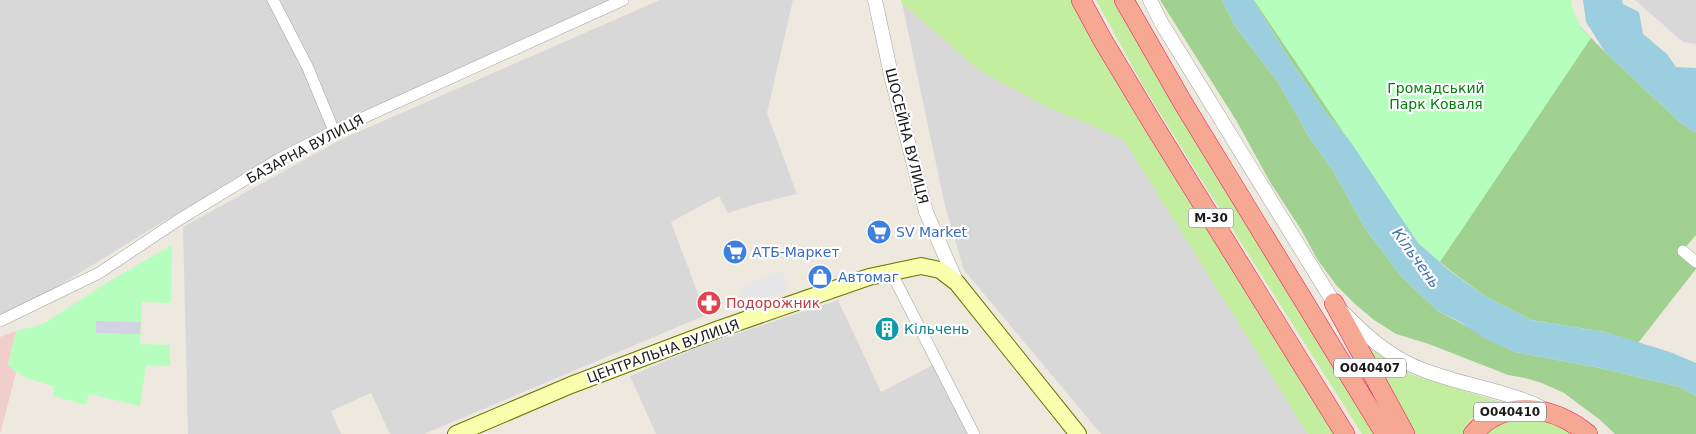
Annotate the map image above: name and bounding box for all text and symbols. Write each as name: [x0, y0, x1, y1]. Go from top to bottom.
street label: ШОСЕЙНА ВУЛИЦЯ: [882, 66, 933, 206]
park label: Громадський Парк Коваля: [1387, 80, 1485, 112]
street label: БАЗАРНА ВУЛИЦЯ: [244, 111, 366, 187]
road number: М-30: [1188, 208, 1234, 228]
supermarket icon: SV Market: [866, 219, 892, 245]
place label: SV Market: [896, 224, 968, 240]
water label: Кільчень: [1388, 224, 1444, 292]
supermarket icon: АТБ-Маркет: [722, 239, 748, 265]
place label: АТБ-Маркет: [752, 244, 840, 260]
shop icon: Автомаг: [807, 264, 833, 290]
place label: Автомаг: [838, 269, 899, 285]
pharmacy icon: Подорожник: [696, 290, 722, 316]
place label: Подорожник: [726, 295, 820, 311]
street label: ЦЕНТРАЛЬНА ВУЛИЦЯ: [585, 316, 741, 386]
building icon: Кільчень: [874, 316, 900, 342]
place label: Кільчень: [904, 321, 969, 337]
road number: О040407: [1334, 358, 1406, 378]
road number: О040410: [1474, 402, 1546, 422]

